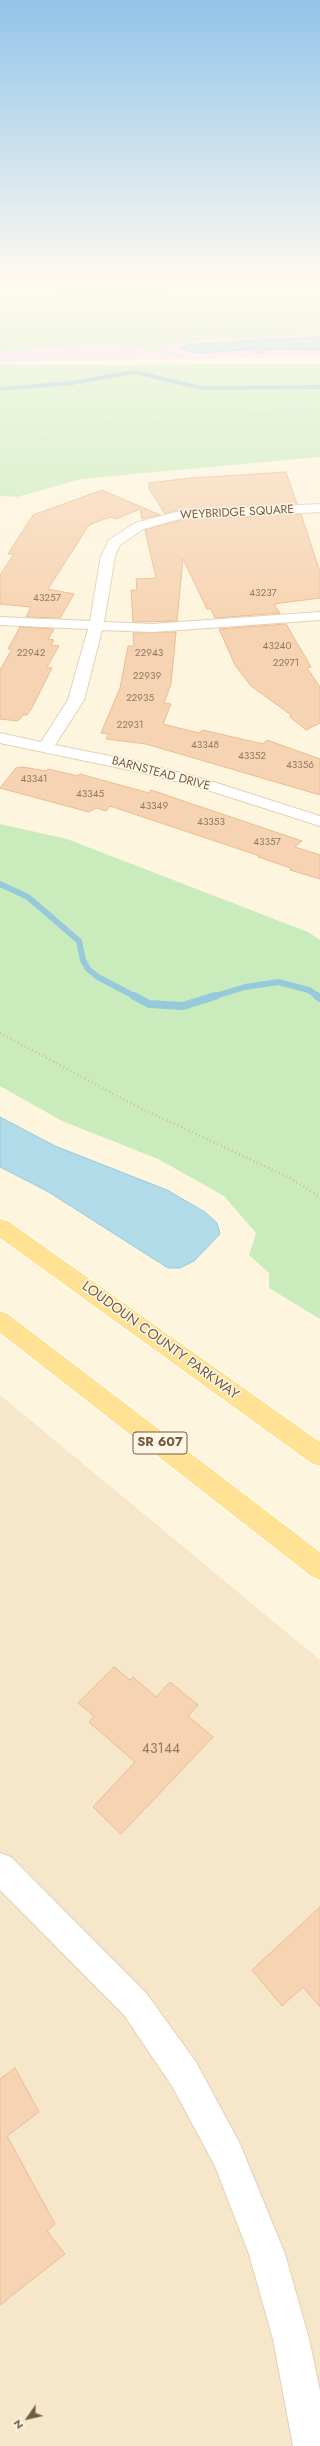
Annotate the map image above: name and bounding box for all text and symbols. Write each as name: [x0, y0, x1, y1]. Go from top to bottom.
street label: WEYBRIDGE SQUARE: [180, 503, 294, 523]
house number: 43237: [249, 588, 277, 600]
house number: 43257: [33, 593, 61, 605]
house number: 43240: [263, 641, 291, 653]
house number: 22942: [17, 648, 45, 660]
house number: 22943: [135, 648, 163, 660]
house number: 22971: [273, 658, 299, 670]
house number: 22939: [133, 671, 161, 683]
house number: 22935: [126, 693, 154, 705]
house number: 22931: [116, 720, 144, 732]
house number: 43348: [191, 740, 219, 752]
house number: 43352: [238, 751, 266, 763]
street label: BARNSTEAD DRIVE: [110, 754, 212, 794]
house number: 43356: [286, 760, 314, 772]
house number: 43341: [20, 774, 48, 786]
house number: 43345: [76, 789, 104, 801]
house number: 43349: [140, 801, 168, 813]
house number: 43353: [197, 817, 225, 829]
house number: 43357: [253, 837, 281, 849]
street label: LOUDOUN COUNTY PARKWAY: [78, 1278, 242, 1404]
road number: SR 607: [133, 1432, 187, 1454]
house number: 43144: [142, 1742, 180, 1758]
north arrow: [8, 2398, 48, 2438]
text: N: [9, 2417, 27, 2433]

